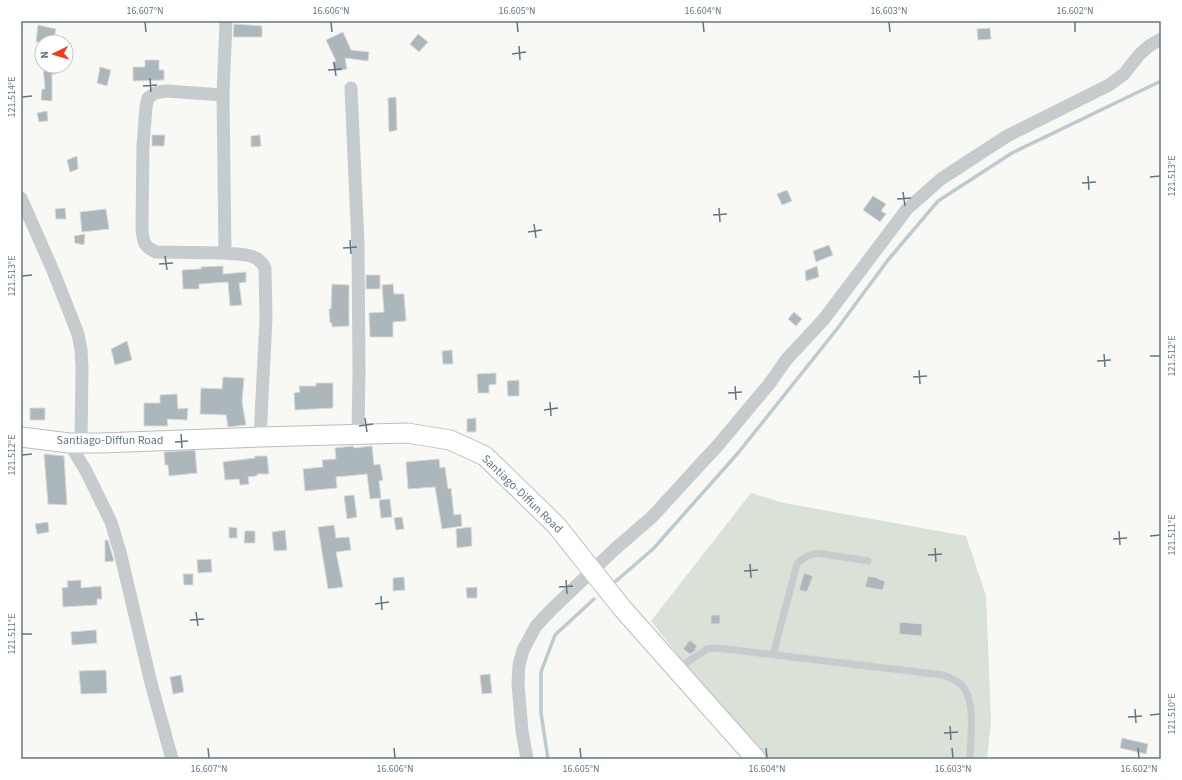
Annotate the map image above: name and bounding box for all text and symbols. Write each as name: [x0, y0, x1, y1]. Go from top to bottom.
text: 16.607°N: [126, 4, 164, 18]
text: 16.606°N: [312, 4, 350, 18]
text: 16.605°N: [498, 4, 536, 18]
text: 16.604°N: [684, 4, 722, 18]
text: 16.603°N: [870, 4, 908, 18]
text: 16.602°N: [1056, 4, 1094, 18]
north arrow: [34, 34, 74, 74]
text: N: [37, 51, 52, 59]
text: 121.514°E: [5, 77, 19, 117]
text: 121.513°E: [1165, 156, 1179, 196]
text: 121.513°E: [5, 256, 19, 296]
text: 121.512°E: [1165, 336, 1179, 376]
street label: Santiago-Diffun Road: [57, 432, 163, 449]
text: 121.512°E: [5, 435, 19, 475]
street label: Santiago-Diffun Road: [478, 451, 566, 537]
text: 121.511°E: [1165, 515, 1179, 555]
text: 121.511°E: [5, 614, 19, 654]
text: 121.510°E: [1165, 694, 1179, 734]
text: 16.607°N: [190, 762, 228, 776]
text: 16.606°N: [376, 762, 414, 776]
text: 16.605°N: [562, 762, 600, 776]
text: 16.604°N: [748, 762, 786, 776]
text: 16.603°N: [934, 762, 972, 776]
text: 16.602°N: [1120, 762, 1158, 776]

